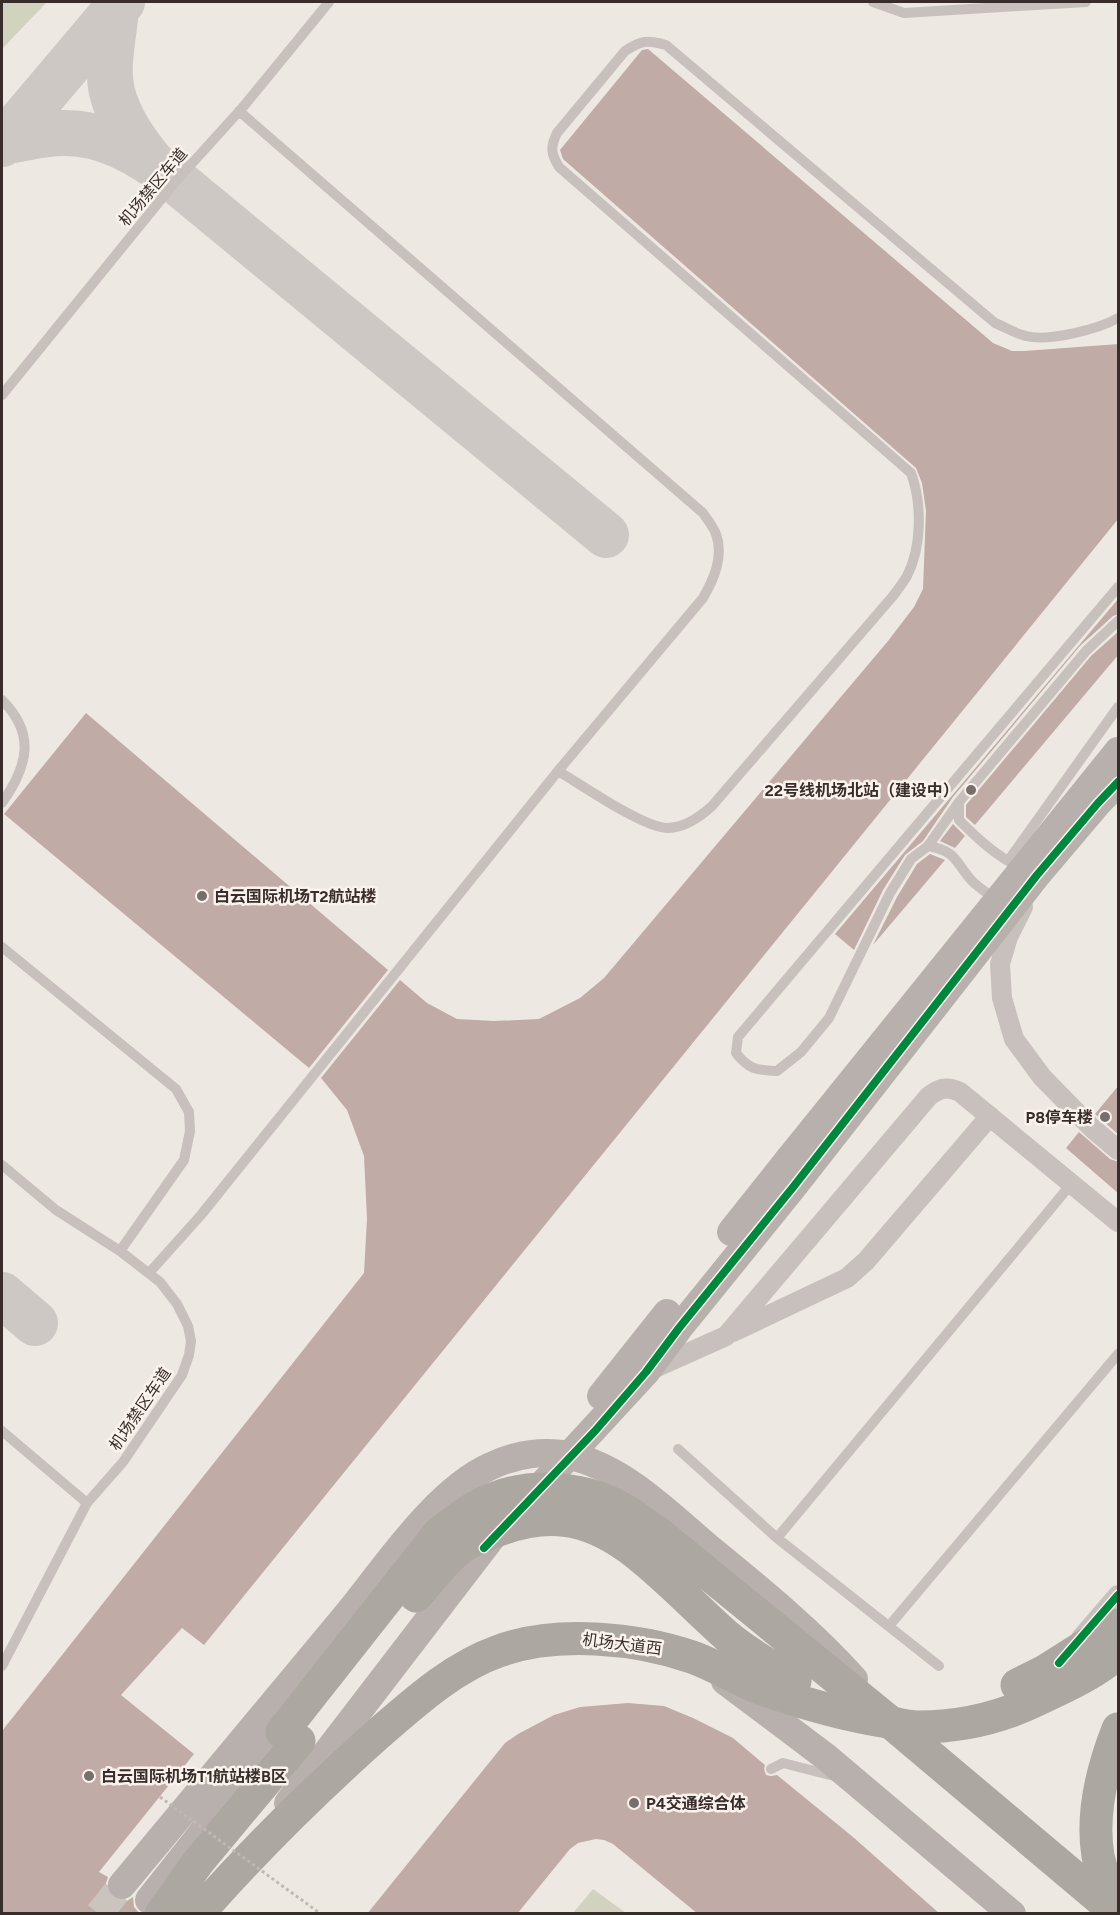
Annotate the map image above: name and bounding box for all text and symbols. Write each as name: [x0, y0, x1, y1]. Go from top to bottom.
street label: 机场禁区车道: [115, 144, 191, 230]
place label: 22号线机场北站（建设中）: [764, 781, 959, 800]
marker: 22号线机场北站（建设中）: [964, 783, 978, 797]
place label: 白云国际机场T2航站楼: [214, 887, 377, 906]
marker: 白云国际机场T2航站楼: [195, 889, 209, 903]
place label: P8停车楼: [1026, 1108, 1093, 1127]
marker: P8停车楼: [1098, 1110, 1112, 1124]
street label: 机场禁区车道: [105, 1364, 175, 1454]
street label: 机场大道西: [581, 1630, 663, 1658]
place label: 白云国际机场T1航站楼B区: [101, 1767, 287, 1786]
marker: 白云国际机场T1航站楼B区: [82, 1769, 96, 1783]
place label: P4交通综合体: [646, 1794, 746, 1813]
marker: P4交通综合体: [627, 1796, 641, 1810]

